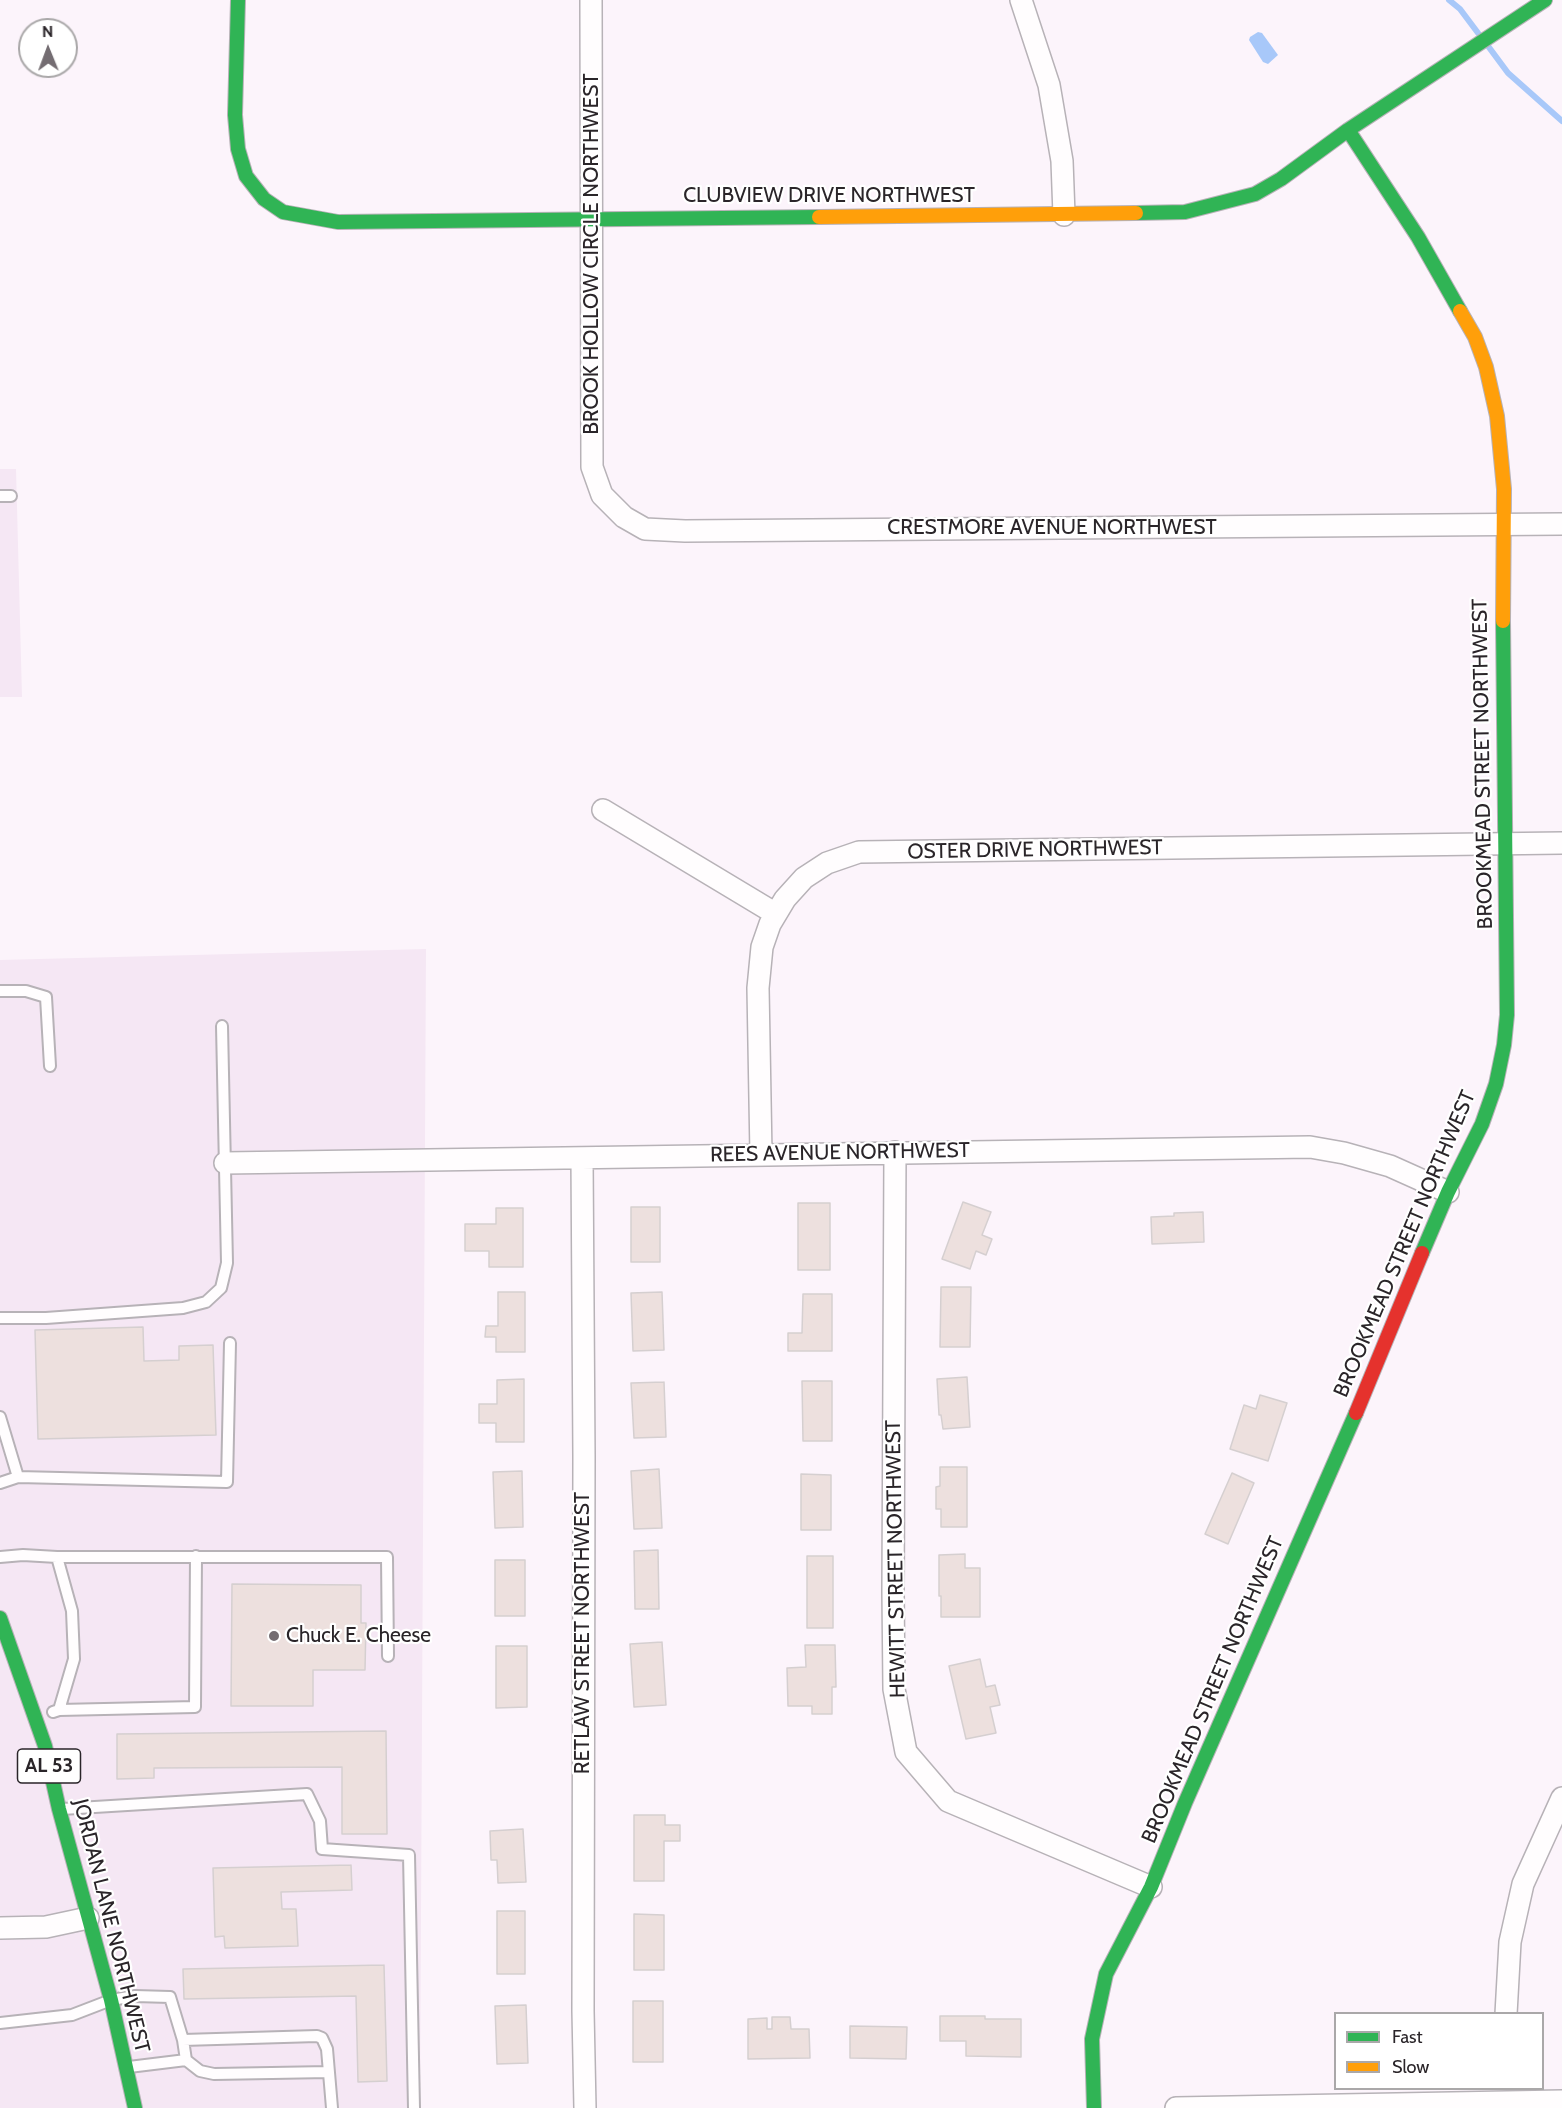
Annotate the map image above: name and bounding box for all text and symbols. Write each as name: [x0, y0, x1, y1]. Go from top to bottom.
north arrow: [18, 18, 78, 78]
text: N: [42, 22, 54, 41]
street label: BROOK HOLLOW CIRCLE NORTHWEST: [579, 73, 605, 435]
street label: CLUBVIEW DRIVE NORTHWEST: [683, 183, 975, 209]
street label: CRESTMORE AVENUE NORTHWEST: [887, 515, 1217, 541]
street label: BROOKMEAD STREET NORTHWEST: [1468, 599, 1498, 929]
street label: OSTER DRIVE NORTHWEST: [907, 835, 1163, 865]
street label: BROOKMEAD STREET NORTHWEST: [1329, 1087, 1481, 1401]
street label: REES AVENUE NORTHWEST: [710, 1138, 970, 1168]
street label: HEWITT STREET NORTHWEST: [881, 1420, 911, 1698]
street label: RETLAW STREET NORTHWEST: [570, 1492, 596, 1774]
street label: BROOKMEAD STREET NORTHWEST: [1137, 1533, 1289, 1847]
place label: Chuck E. Cheese: [286, 1623, 431, 1649]
marker: Chuck E. Cheese: [267, 1629, 281, 1643]
road number: AL 53: [17, 1749, 80, 1783]
street label: JORDAN LANE NORTHWEST: [67, 1797, 155, 2055]
legend: [1334, 2012, 1544, 2090]
text: Fast: [1392, 2026, 1423, 2048]
text: Slow: [1392, 2056, 1429, 2078]

